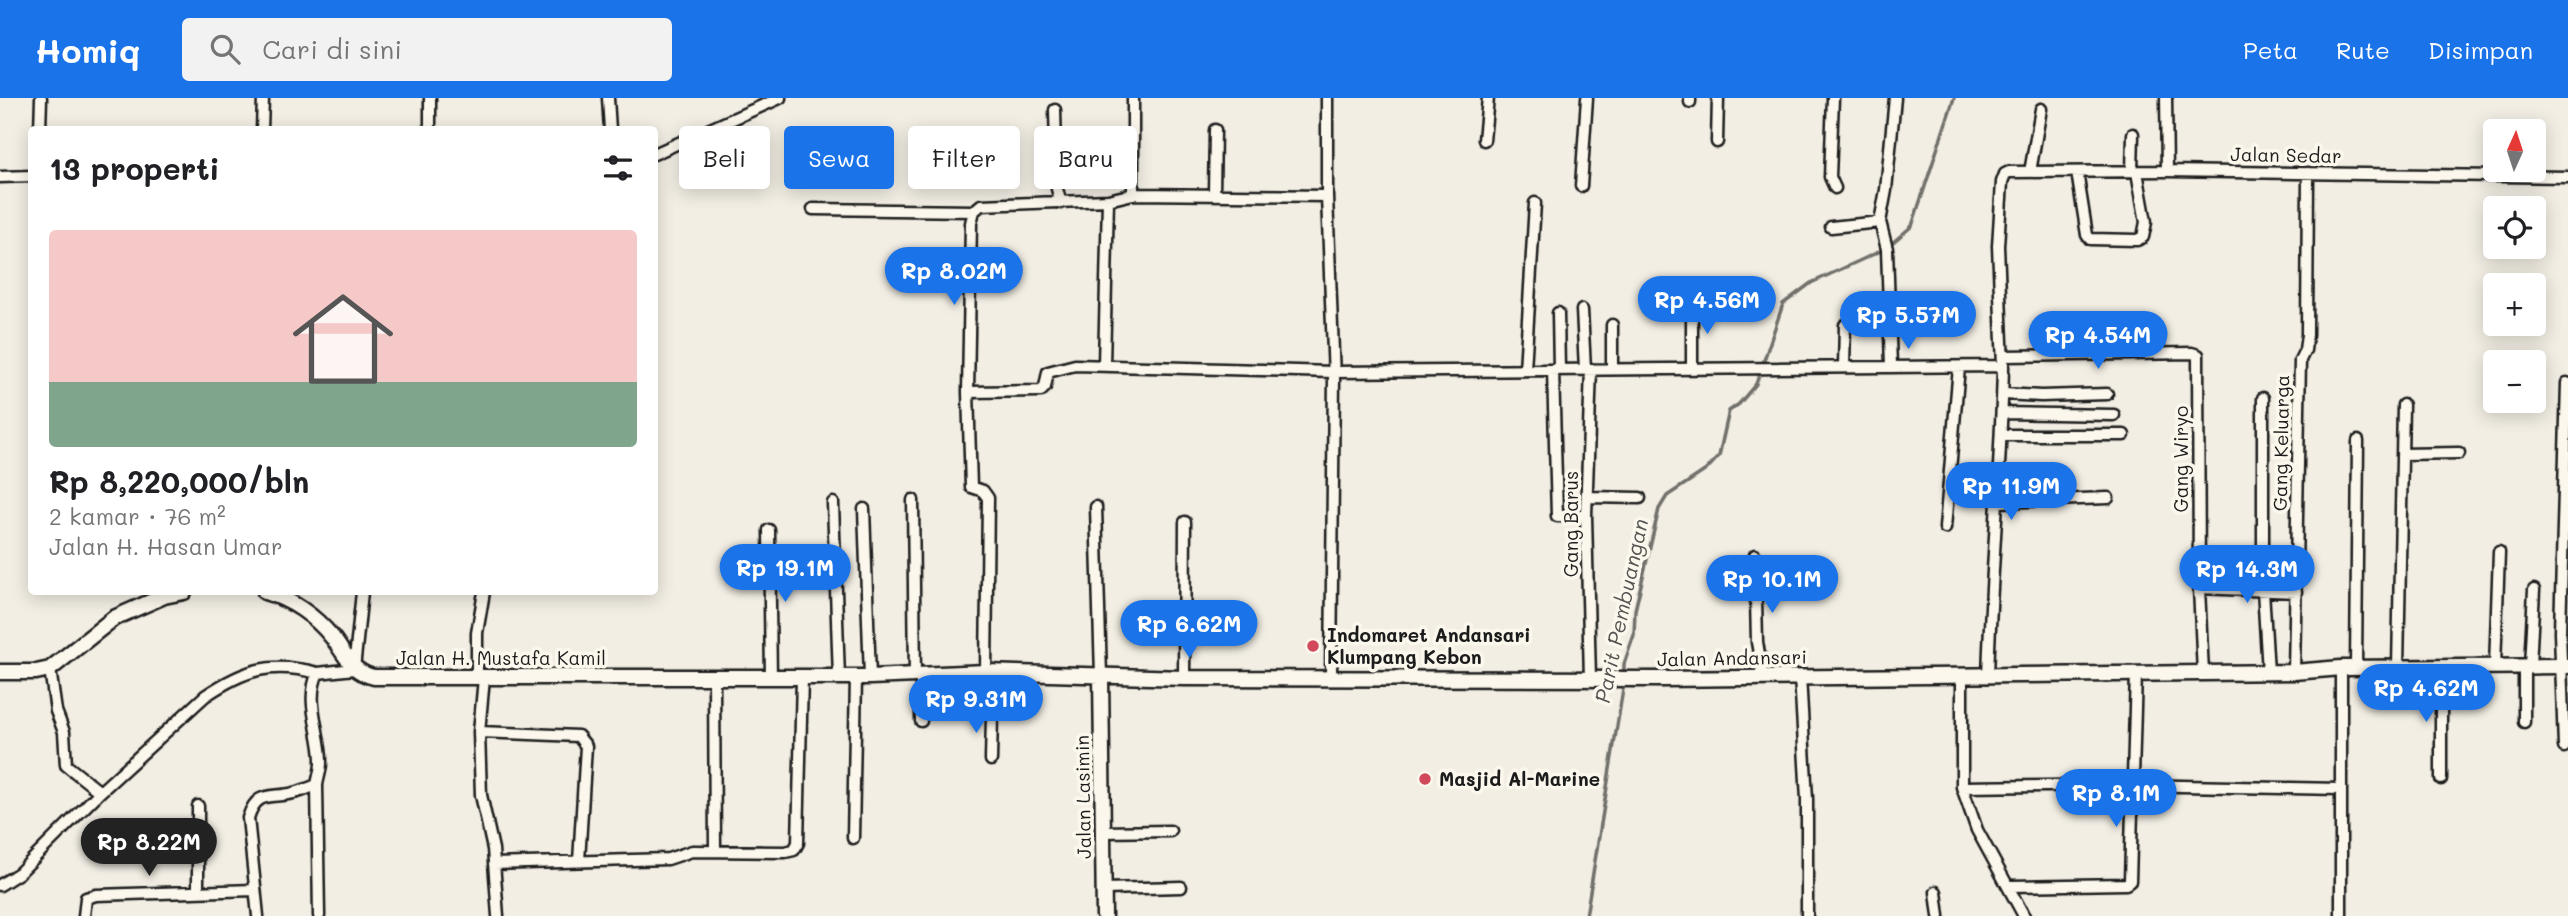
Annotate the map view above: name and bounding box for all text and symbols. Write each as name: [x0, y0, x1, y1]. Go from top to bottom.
search box: [182, 18, 672, 81]
text: Homiq: [35, 28, 140, 71]
icon: search: [206, 30, 244, 68]
text: Cari di sini: [262, 32, 402, 66]
text: Peta: [2243, 34, 2298, 65]
text: Rute: [2336, 34, 2390, 65]
text: Disimpan: [2428, 34, 2533, 65]
north arrow: [2483, 119, 2546, 182]
map controls: [2483, 119, 2546, 413]
chip: Beli: [679, 126, 770, 189]
chip: Sewa: [784, 126, 894, 189]
chip: Filter: [908, 126, 1020, 189]
chip: Baru: [1034, 126, 1137, 189]
street label: Jalan Sedar: [2230, 141, 2342, 168]
text: 13 properti: [49, 148, 220, 188]
icon: filters: [599, 149, 637, 187]
button: locate: [2483, 196, 2546, 259]
pin: Rp 8.02M: [882, 248, 1026, 307]
text: Rp 8.02M: [901, 255, 1007, 285]
button: +: [2483, 273, 2546, 336]
icon: home: [280, 276, 406, 402]
pin: Rp 4.56M: [1635, 276, 1779, 336]
text: Rp 4.56M: [1654, 284, 1760, 314]
pin: Rp 5.57M: [1836, 292, 1980, 351]
text: Rp 5.57M: [1856, 299, 1960, 329]
pin: Rp 4.54M: [2026, 312, 2170, 371]
text: Rp 4.54M: [2045, 319, 2151, 349]
button: −: [2483, 350, 2546, 413]
street label: Gang Keluarga: [2267, 375, 2294, 511]
street label: Gang Wiryo: [2168, 406, 2193, 512]
text: Rp 8,220,000/bln: [49, 461, 309, 501]
pin: Rp 11.9M: [1939, 462, 2083, 522]
text: Rp 11.9M: [1962, 470, 2060, 500]
street label: Gang Barus: [1558, 471, 1583, 577]
text: 2 kamar · 76 m²: [49, 501, 226, 531]
water label: Parit Pembuangan: [1588, 516, 1653, 705]
text: Jalan H. Hasan Umar: [49, 531, 283, 561]
pin: Rp 19.1M: [713, 545, 857, 604]
pin: Rp 14.3M: [2175, 546, 2319, 605]
text: Rp 19.1M: [736, 552, 834, 582]
text: Rp 14.3M: [2196, 553, 2298, 583]
pin: Rp 10.1M: [1700, 556, 1844, 615]
text: Rp 10.1M: [1722, 563, 1822, 593]
pin: Rp 6.62M: [1117, 601, 1261, 660]
text: Rp 6.62M: [1136, 608, 1242, 638]
place label: Indomaret Andansari Klumpang Kebon: [1327, 622, 1531, 669]
marker: Indomaret Andansari Klumpang Kebon: [1305, 638, 1321, 654]
street label: Jalan Andansari: [1657, 644, 1807, 671]
street label: Jalan H. Mustafa Kamil: [396, 645, 606, 670]
pin: Rp 4.62M: [2354, 664, 2498, 724]
text: Rp 4.62M: [2373, 672, 2479, 702]
pin: Rp 9.31M: [904, 676, 1048, 735]
text: Rp 9.31M: [925, 683, 1027, 713]
street label: Jalan Lasimin: [1069, 735, 1096, 859]
place label: Masjid Al-Marine: [1439, 766, 1600, 791]
pin: Rp 8.1M: [2051, 770, 2181, 829]
marker: Masjid Al-Marine: [1417, 771, 1433, 787]
text: Rp 8.1M: [2072, 777, 2160, 807]
pin: Rp 8.22M: [77, 818, 221, 878]
text: Rp 8.22M: [97, 826, 201, 856]

